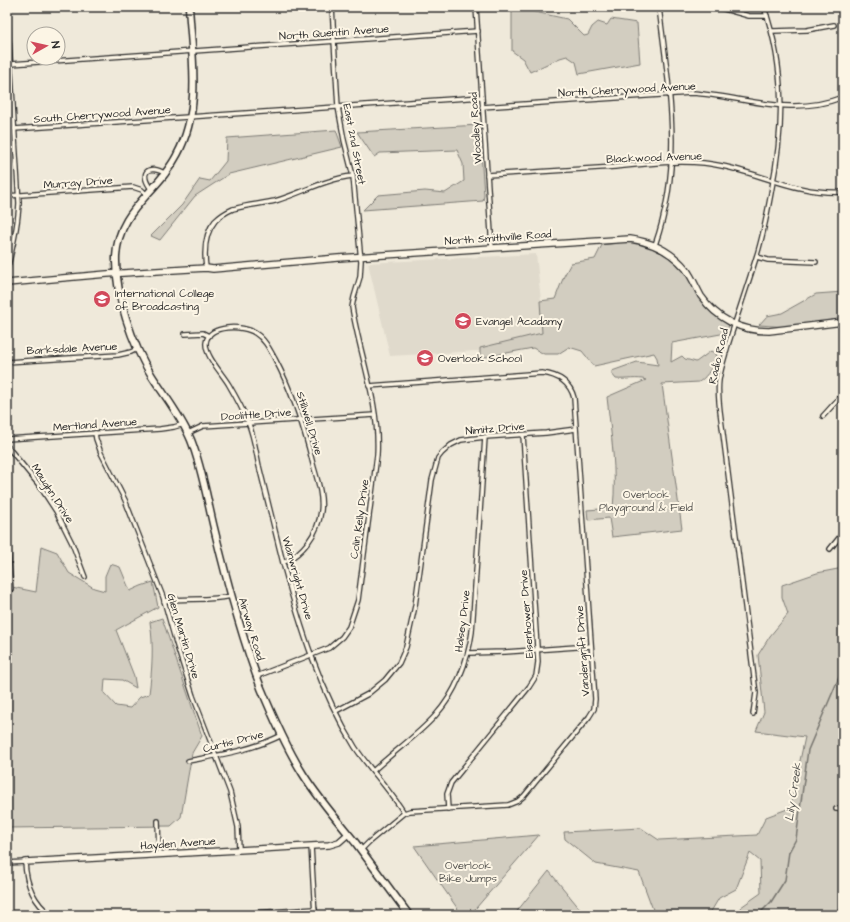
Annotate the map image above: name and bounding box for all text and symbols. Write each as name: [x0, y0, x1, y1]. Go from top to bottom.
street label: North Quentin Avenue: [279, 21, 390, 44]
north arrow: [26, 26, 66, 66]
text: N: [47, 40, 63, 49]
street label: North Cherrywood Avenue: [558, 78, 696, 102]
street label: Woodley Road: [465, 91, 486, 164]
street label: South Cherrywood Avenue: [33, 102, 171, 128]
street label: East 2nd Street: [339, 102, 370, 186]
street label: Blackwood Avenue: [606, 148, 702, 167]
street label: Murray Drive: [43, 173, 113, 193]
street label: North Smithville Road: [444, 226, 552, 249]
place label: International College of Broadcasting: [115, 286, 214, 315]
school or university icon: International College of Broadcasting: [92, 289, 112, 309]
school or university icon: Evangel Acadamy: [453, 311, 473, 331]
place label: Evangel Acadamy: [476, 314, 563, 330]
street label: Radio Road: [705, 327, 732, 385]
street label: Barksdale Avenue: [26, 339, 118, 358]
school or university icon: Overlook School: [415, 348, 435, 368]
place label: Overlook School: [438, 351, 522, 366]
street label: Stillwell Drive: [293, 389, 326, 457]
street label: Doolittle Drive: [220, 405, 292, 424]
street label: Mertland Avenue: [53, 414, 138, 435]
street label: Nimitz Drive: [465, 418, 525, 439]
street label: Maughn Drive: [27, 461, 77, 526]
street label: Colin Kelly Drive: [346, 478, 374, 560]
park label: Overlook Playground & Field: [599, 487, 693, 516]
street label: Wainwright Drive: [277, 535, 317, 622]
street label: Eisenhower Drive: [516, 569, 537, 659]
street label: Halsey Drive: [451, 589, 475, 653]
street label: Glen Martin Drive: [163, 592, 204, 681]
street label: Airway Road: [234, 596, 268, 663]
street label: Vandergrift Drive: [572, 605, 594, 697]
street label: Curtis Drive: [201, 727, 265, 756]
water label: Lily Creek: [781, 761, 806, 822]
street label: Hayden Avenue: [140, 833, 216, 855]
park label: Overlook Bike Jumps: [439, 858, 498, 886]

